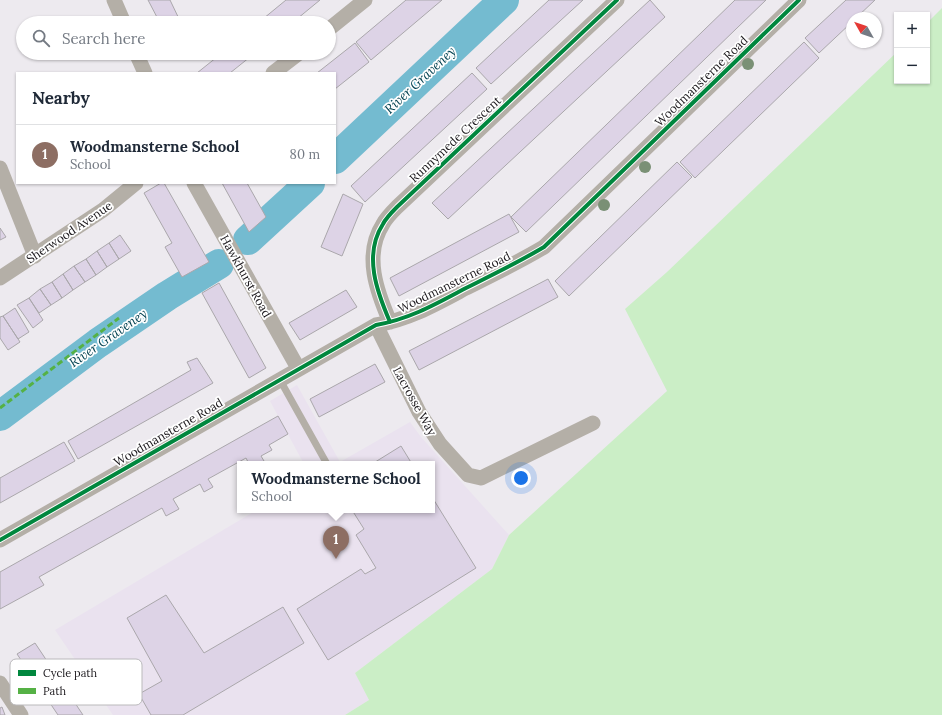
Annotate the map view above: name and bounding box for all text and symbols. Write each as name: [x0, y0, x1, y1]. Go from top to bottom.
north arrow: [846, 12, 882, 48]
map controls: [894, 12, 930, 84]
button: +: [894, 12, 930, 48]
search box: [16, 16, 336, 60]
icon: search: [30, 27, 52, 49]
text: Search here: [62, 29, 145, 48]
street label: Woodmansterne Road: [651, 33, 751, 129]
water label: River Graveney: [381, 42, 459, 117]
button: −: [894, 48, 930, 84]
text: Nearby: [32, 87, 90, 109]
street label: Runnymede Crescent: [406, 92, 504, 185]
text: Woodmansterne School: [70, 137, 239, 156]
text: 1: [42, 146, 48, 163]
text: 80 m: [290, 146, 320, 163]
text: School: [70, 156, 111, 173]
street label: Sherwood Avenue: [23, 197, 115, 266]
street label: Hawkhurst Road: [217, 232, 275, 320]
street label: Woodmansterne Road: [395, 248, 513, 316]
water label: River Graveney: [66, 305, 151, 371]
street label: Lacrosse Way: [390, 364, 440, 439]
street label: Woodmansterne Road: [111, 395, 225, 469]
popup: [237, 461, 435, 513]
your location: [511, 468, 531, 488]
text: Woodmansterne School: [251, 469, 421, 488]
text: School: [251, 488, 292, 505]
pin: 1: [323, 526, 349, 559]
legend: [10, 659, 142, 705]
text: Cycle path: [43, 666, 98, 680]
text: Path: [43, 684, 66, 698]

